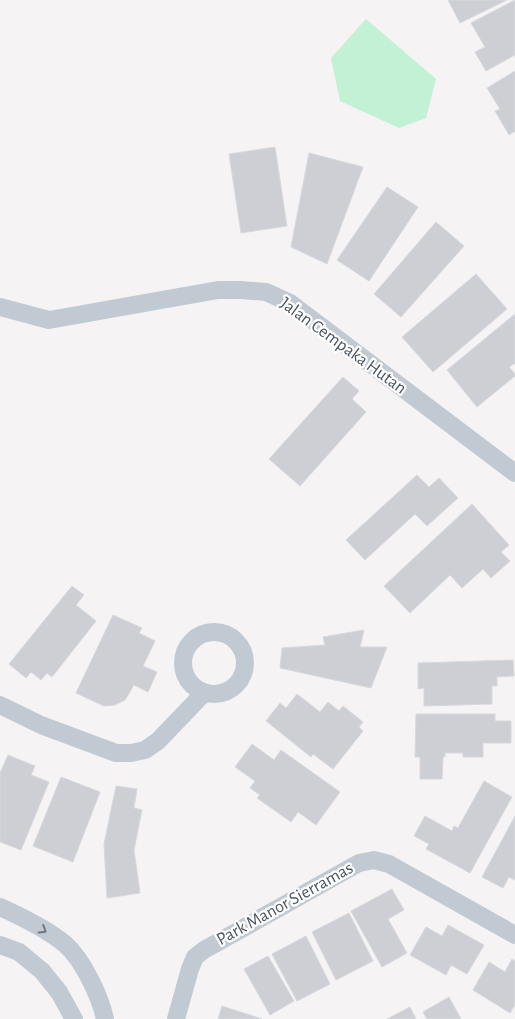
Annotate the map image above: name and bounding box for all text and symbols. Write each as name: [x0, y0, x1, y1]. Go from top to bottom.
street label: Jalan Cempaka Hutan: [277, 294, 409, 398]
street label: Park Manor Sierramas: [214, 859, 356, 949]
one-way arrow: [38, 924, 47, 933]

